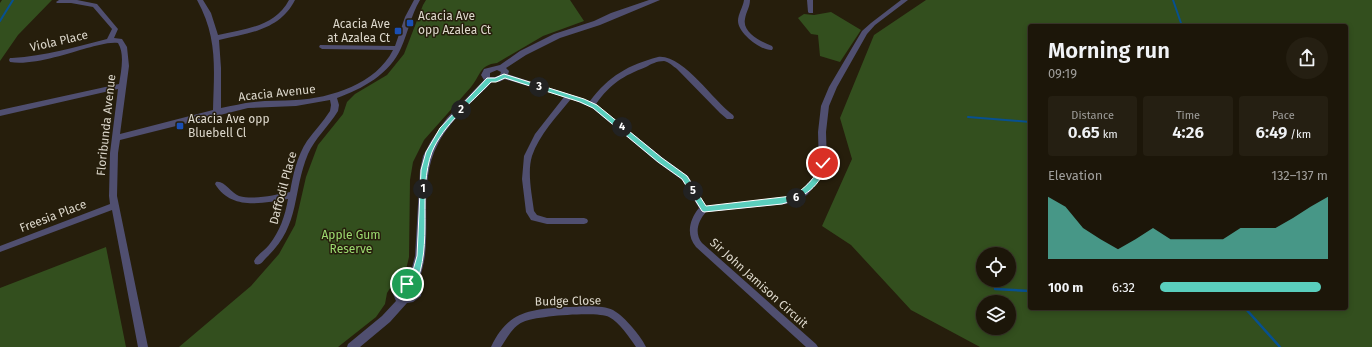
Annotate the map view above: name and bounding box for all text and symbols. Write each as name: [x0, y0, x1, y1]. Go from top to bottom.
place label: Acacia Ave opp Azalea Ct: [418, 9, 492, 37]
place label: Acacia Ave at Azalea Ct: [327, 17, 391, 45]
marker: Acacia Ave opp Azalea Ct: [405, 18, 415, 28]
marker: Acacia Ave at Azalea Ct: [393, 26, 403, 36]
street label: Viola Place: [29, 28, 89, 54]
text: Morning run: [1048, 37, 1170, 64]
button: share: [1286, 37, 1328, 79]
text: 09:19: [1048, 66, 1077, 81]
street label: Floribunda Avenue: [94, 73, 118, 177]
pin: 3: [529, 77, 549, 97]
text: 3: [536, 80, 542, 93]
street label: Acacia Avenue: [238, 82, 316, 104]
pin: 2: [451, 100, 471, 120]
text: 2: [458, 103, 464, 116]
text: Distance: [1071, 109, 1114, 122]
text: Time: [1176, 109, 1200, 122]
text: Pace: [1272, 109, 1295, 122]
place label: Acacia Ave opp Bluebell Cl: [188, 112, 270, 140]
pin: 4: [612, 117, 632, 137]
text: 4: [619, 120, 625, 133]
marker: Acacia Ave opp Bluebell Cl: [175, 121, 185, 131]
text: 0.65: [1068, 122, 1100, 143]
text: 4:26: [1172, 122, 1204, 143]
text: 6:49: [1255, 122, 1287, 143]
text: km: [1100, 128, 1118, 141]
text: /km: [1287, 128, 1311, 141]
pin: [806, 146, 840, 180]
street label: Daffodil Place: [267, 150, 299, 226]
icon: check: [812, 152, 834, 174]
text: Elevation: [1048, 168, 1102, 183]
text: 132–137 m: [1271, 168, 1328, 183]
pin: 1: [413, 179, 433, 199]
pin: 5: [683, 181, 703, 201]
text: 1: [420, 182, 426, 195]
text: 5: [690, 184, 696, 197]
pin: 6: [786, 188, 806, 208]
text: 6: [793, 191, 799, 204]
street label: Freesia Place: [18, 197, 88, 235]
park label: Apple Gum Reserve: [321, 228, 381, 256]
street label: Sir John Jamison Circuit: [707, 235, 811, 331]
map controls: [976, 247, 1016, 335]
button: locate: [976, 247, 1016, 287]
pin: [390, 267, 424, 301]
icon: arrive: [396, 273, 418, 295]
text: 100 m: [1048, 280, 1083, 295]
text: 6:32: [1112, 280, 1135, 295]
street label: Budge Close: [535, 293, 601, 309]
button: layers: [976, 295, 1016, 335]

